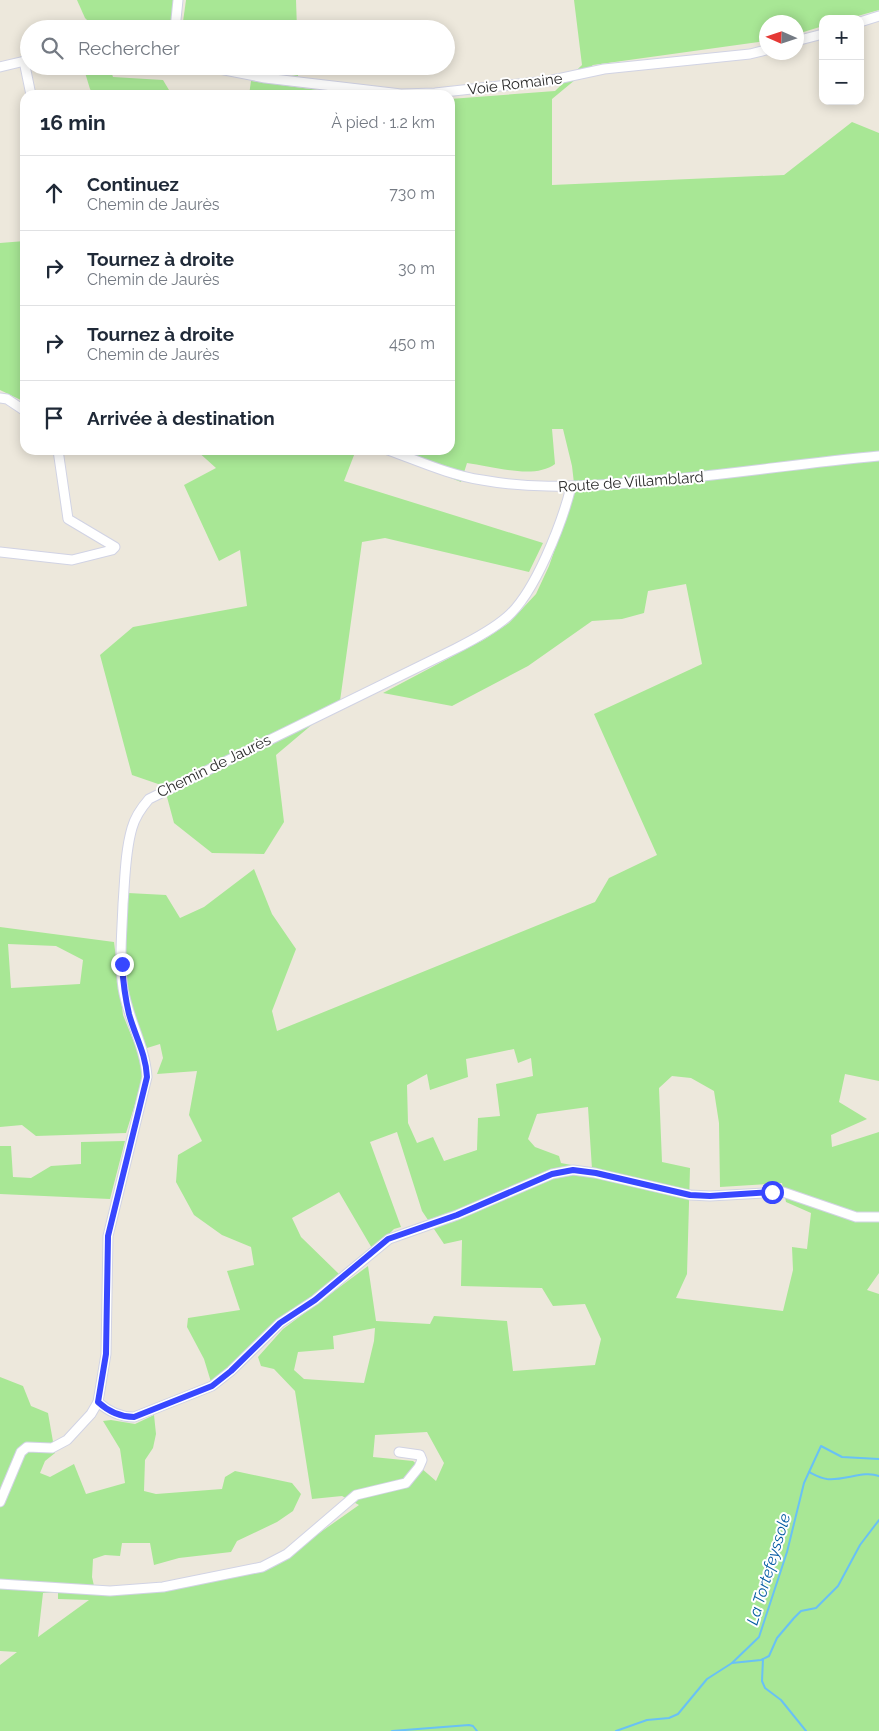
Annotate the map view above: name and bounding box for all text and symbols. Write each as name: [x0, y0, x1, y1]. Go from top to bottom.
north arrow: [759, 15, 804, 60]
map controls: [819, 15, 864, 105]
button: +: [819, 15, 864, 60]
search box: [20, 20, 455, 75]
icon: search: [38, 34, 66, 62]
text: Rechercher: [78, 37, 180, 59]
button: −: [819, 60, 864, 105]
street label: Voie Romaine: [467, 69, 564, 99]
text: 16 min: [40, 110, 106, 135]
text: À pied · 1.2 km: [331, 113, 435, 132]
text: Continuez: [87, 173, 179, 195]
icon: ahead: [40, 179, 68, 207]
text: 730 m: [389, 184, 435, 203]
text: Chemin de Jaurès: [87, 195, 220, 214]
text: Tournez à droite: [87, 248, 234, 270]
icon: right: [40, 254, 68, 282]
text: 30 m: [398, 259, 435, 278]
text: Chemin de Jaurès: [87, 270, 220, 289]
text: Tournez à droite: [87, 323, 234, 345]
icon: right: [40, 329, 68, 357]
text: 450 m: [389, 334, 435, 353]
text: Chemin de Jaurès: [87, 345, 220, 364]
icon: arrive: [40, 404, 68, 432]
text: Arrivée à destination: [87, 407, 275, 429]
street label: Route de Villamblard: [558, 468, 704, 496]
street label: Chemin de Jaurès: [154, 731, 274, 801]
route end: [111, 953, 134, 976]
route start: [761, 1181, 784, 1204]
water label: La Tortefeyssole: [743, 1511, 795, 1627]

